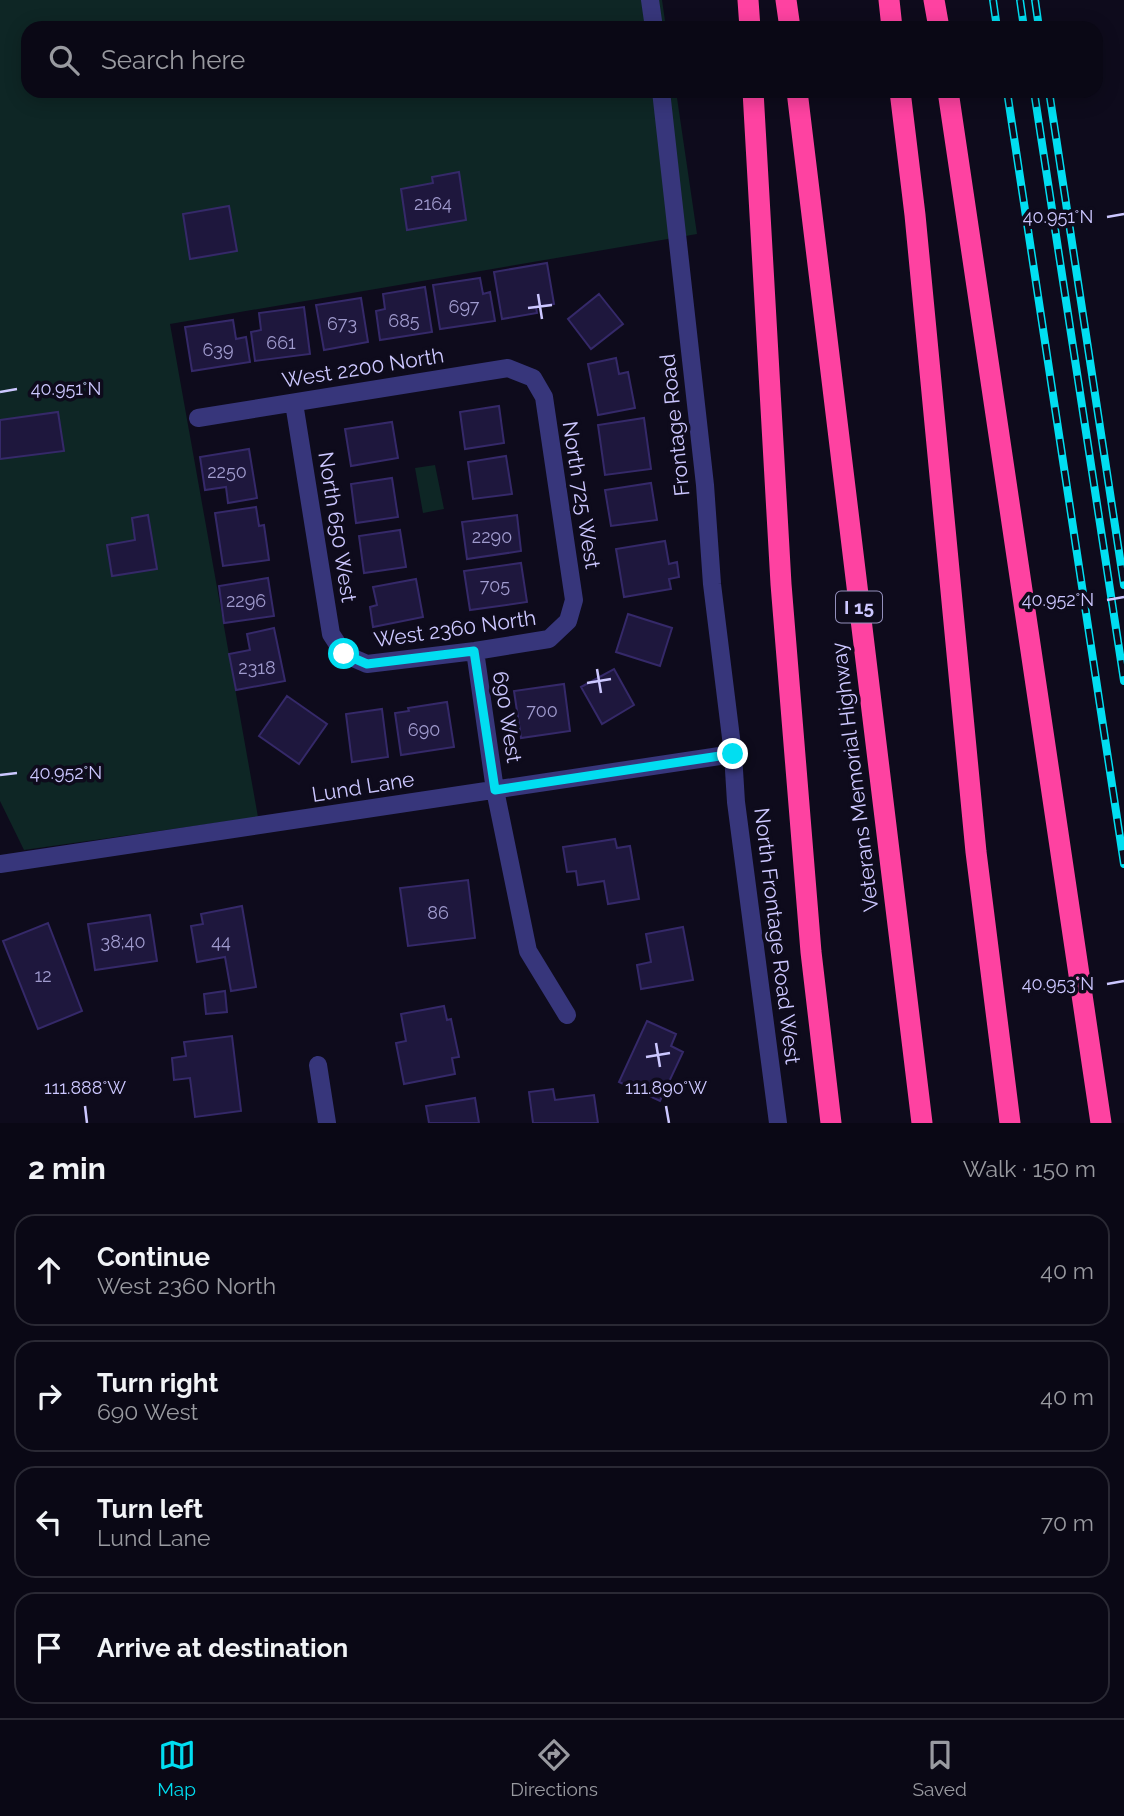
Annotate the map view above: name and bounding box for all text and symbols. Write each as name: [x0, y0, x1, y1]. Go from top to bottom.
search box: [21, 21, 1103, 98]
icon: search: [45, 41, 83, 79]
text: Search here: [101, 45, 245, 75]
house number: 2164: [414, 193, 452, 214]
text: 40.951°N: [1023, 206, 1093, 227]
house number: 697: [449, 296, 480, 317]
house number: 685: [388, 310, 420, 331]
house number: 673: [327, 313, 357, 334]
house number: 661: [266, 332, 296, 353]
house number: 639: [202, 339, 234, 360]
street label: West 2200 North: [280, 342, 446, 393]
street label: Frontage Road: [655, 353, 694, 497]
text: 40.951°N: [31, 378, 101, 399]
street label: North 725 West: [558, 419, 605, 570]
street label: North 650 West: [313, 450, 362, 604]
house number: 2250: [207, 461, 247, 482]
house number: 2290: [472, 526, 512, 547]
house number: 705: [480, 575, 510, 596]
text: 40.952°N: [1022, 589, 1094, 610]
house number: 2296: [226, 590, 266, 611]
road number: I 15: [836, 592, 882, 622]
street label: West 2360 North: [372, 605, 538, 652]
route start: [328, 638, 359, 669]
street label: Veterans Memorial Highway: [826, 641, 883, 913]
house number: 2318: [238, 657, 276, 678]
street label: 690 West: [488, 669, 527, 765]
house number: 700: [526, 700, 558, 721]
house number: 690: [408, 719, 440, 740]
route end: [717, 738, 748, 769]
text: 40.952°N: [30, 762, 102, 783]
street label: Lund Lane: [310, 766, 416, 807]
street label: North Frontage Road West: [749, 806, 806, 1065]
house number: 86: [427, 902, 449, 923]
house number: 38;40: [101, 931, 145, 952]
house number: 44: [211, 931, 231, 952]
house number: 12: [34, 965, 52, 986]
text: 40.953°N: [1022, 973, 1094, 994]
text: 111.888°W: [44, 1077, 126, 1098]
text: 111.890°W: [625, 1077, 707, 1098]
text: 2 min: [28, 1151, 106, 1186]
text: Walk · 150 m: [963, 1155, 1096, 1182]
text: Continue: [97, 1242, 210, 1272]
icon: ahead: [30, 1251, 68, 1289]
text: 40 m: [1040, 1257, 1094, 1284]
text: West 2360 North: [97, 1272, 276, 1299]
text: Turn right: [97, 1368, 218, 1398]
icon: right: [30, 1377, 68, 1415]
text: 40 m: [1040, 1383, 1094, 1410]
text: 690 West: [97, 1398, 198, 1425]
text: Turn left: [97, 1494, 203, 1524]
icon: left: [30, 1503, 68, 1541]
text: 70 m: [1041, 1509, 1094, 1536]
text: Lund Lane: [97, 1524, 210, 1551]
icon: arrive: [30, 1629, 68, 1667]
text: Arrive at destination: [97, 1633, 348, 1663]
tab: Map: [157, 1736, 196, 1800]
tab: Directions: [510, 1736, 598, 1800]
tab: Saved: [912, 1736, 967, 1800]

